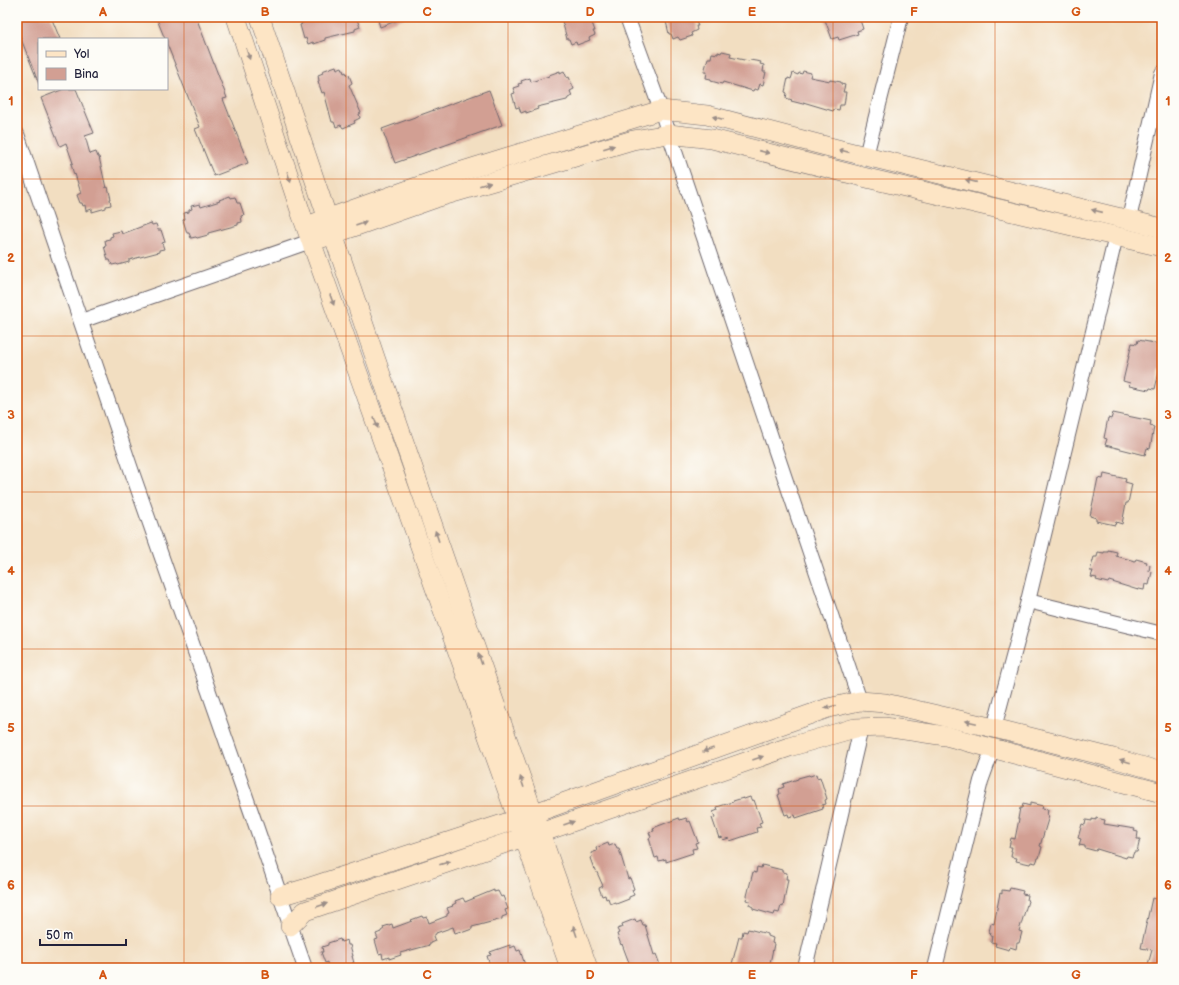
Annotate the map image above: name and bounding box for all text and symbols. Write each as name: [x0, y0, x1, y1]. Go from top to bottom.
text: A: [98, 4, 107, 20]
text: B: [260, 4, 270, 20]
text: C: [422, 4, 432, 20]
text: D: [585, 4, 595, 20]
text: E: [748, 4, 757, 20]
text: F: [910, 4, 918, 20]
text: G: [1071, 4, 1081, 20]
legend: [38, 38, 168, 90]
text: Yol: [73, 47, 89, 62]
one-way arrow: [246, 48, 252, 60]
text: Bina: [74, 67, 99, 82]
text: 1: [8, 93, 14, 109]
text: 1: [1165, 93, 1171, 109]
one-way arrow: [712, 115, 724, 121]
one-way arrow: [604, 144, 616, 150]
one-way arrow: [838, 147, 850, 153]
one-way arrow: [758, 149, 770, 155]
one-way arrow: [287, 172, 293, 184]
one-way arrow: [964, 177, 977, 183]
one-way arrow: [479, 181, 491, 187]
one-way arrow: [1091, 208, 1103, 214]
one-way arrow: [356, 221, 368, 227]
text: 2: [7, 250, 15, 266]
text: 2: [1164, 250, 1172, 266]
one-way arrow: [329, 295, 335, 307]
text: 3: [7, 407, 15, 423]
text: 3: [1164, 407, 1172, 423]
one-way arrow: [373, 417, 379, 429]
one-way arrow: [434, 530, 440, 542]
text: 4: [7, 563, 15, 579]
text: 4: [1164, 563, 1172, 579]
one-way arrow: [476, 653, 482, 665]
one-way arrow: [824, 705, 837, 711]
one-way arrow: [965, 719, 978, 725]
text: 5: [7, 720, 15, 736]
text: 5: [1164, 720, 1172, 736]
one-way arrow: [701, 748, 713, 754]
one-way arrow: [752, 755, 764, 761]
one-way arrow: [1118, 758, 1130, 764]
one-way arrow: [519, 776, 525, 788]
one-way arrow: [563, 820, 575, 826]
one-way arrow: [439, 860, 451, 866]
text: 6: [7, 877, 15, 893]
text: 6: [1164, 877, 1172, 893]
one-way arrow: [316, 902, 328, 908]
scale bar: [40, 921, 126, 947]
one-way arrow: [571, 925, 577, 937]
text: 50 m: [46, 928, 73, 943]
text: A: [98, 967, 107, 983]
text: B: [260, 967, 270, 983]
text: C: [422, 967, 432, 983]
text: D: [585, 967, 595, 983]
text: E: [748, 967, 757, 983]
text: F: [910, 967, 918, 983]
text: G: [1071, 967, 1081, 983]

